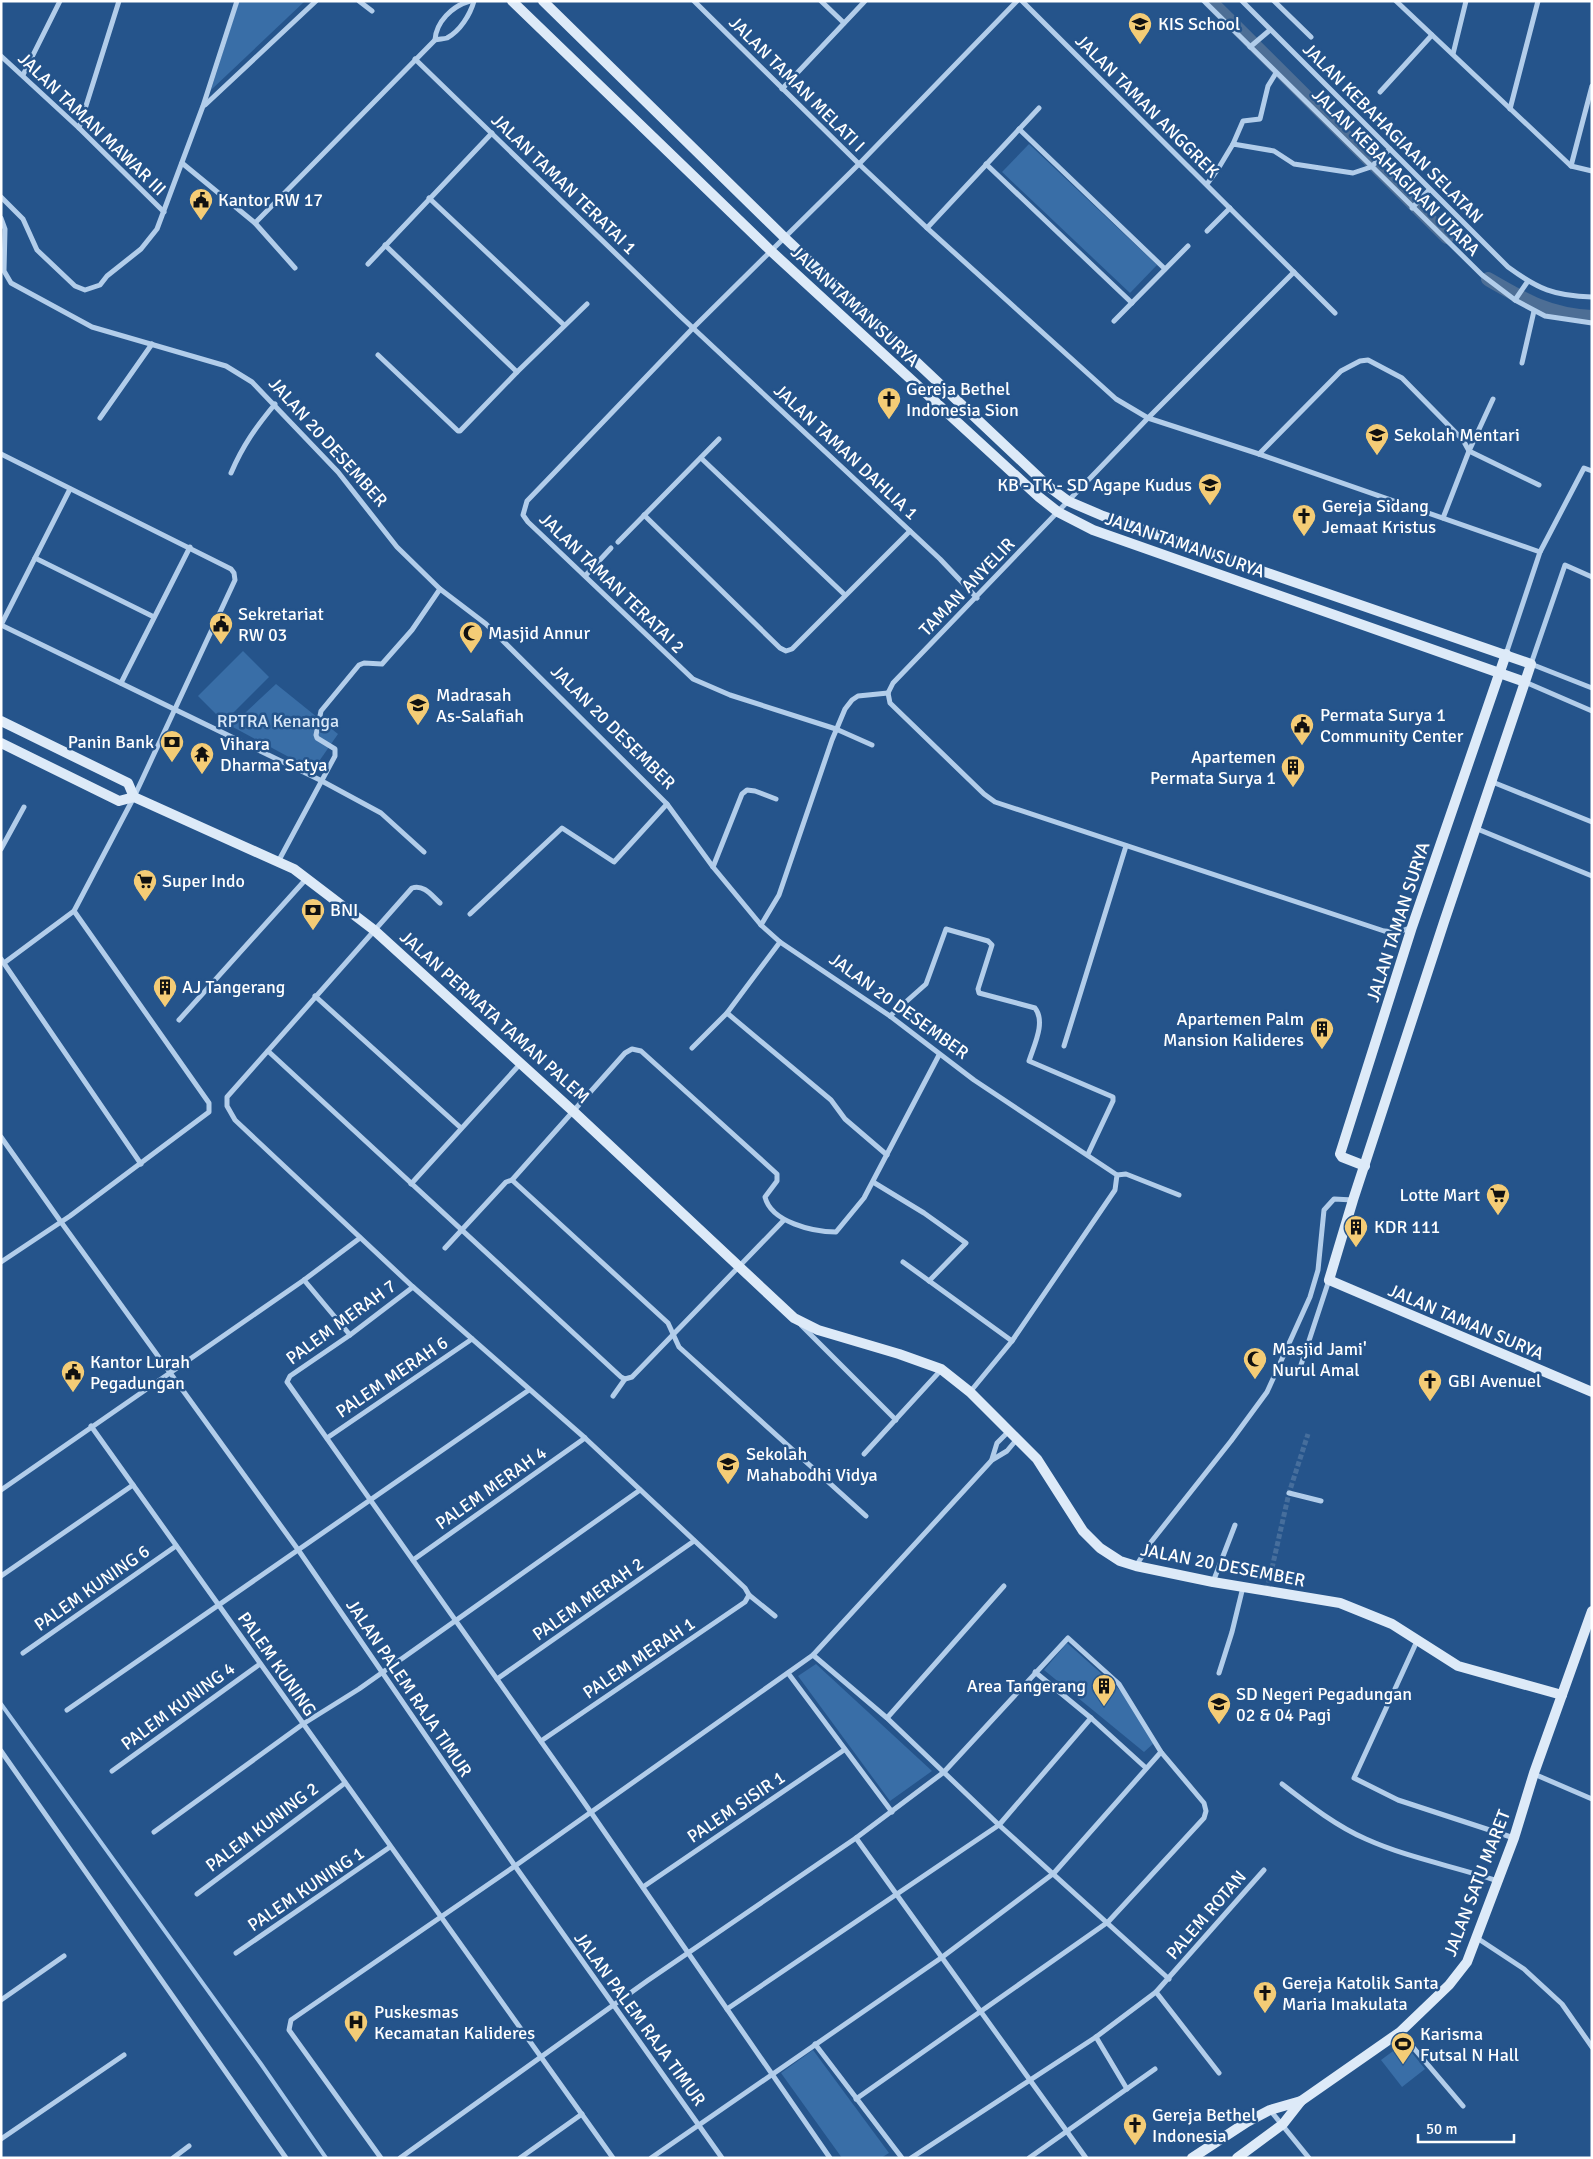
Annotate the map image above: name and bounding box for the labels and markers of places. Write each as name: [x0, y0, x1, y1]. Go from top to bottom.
school or university icon: KIS School: [1127, 11, 1153, 45]
place label: KIS School: [1158, 13, 1240, 35]
public building icon: Kantor RW 17: [188, 187, 214, 221]
place label: Kantor RW 17: [218, 189, 323, 211]
place label: Gereja Bethel Indonesia Sion: [906, 378, 1019, 421]
church icon: Gereja Bethel Indonesia Sion: [876, 386, 902, 420]
school or university icon: Sekolah Mentari: [1364, 422, 1390, 456]
place label: Sekolah Mentari: [1394, 424, 1520, 446]
school or university icon: KB - TK - SD Agape Kudus: [1197, 472, 1223, 506]
place label: KB - TK - SD Agape Kudus: [997, 474, 1192, 496]
place label: Gereja Sidang Jemaat Kristus: [1322, 495, 1436, 538]
church icon: Gereja Sidang Jemaat Kristus: [1291, 503, 1317, 537]
place label: Sekretariat RW 03: [238, 603, 324, 646]
public building icon: Sekretariat RW 03: [208, 611, 234, 645]
mosque icon: Masjid Annur: [458, 620, 484, 654]
place label: Masjid Annur: [488, 622, 590, 644]
place label: Madrasah As-Salafiah: [436, 684, 524, 727]
school or university icon: Madrasah As-Salafiah: [405, 692, 431, 726]
place label: Permata Surya 1 Community Center: [1320, 704, 1464, 747]
public building icon: Permata Surya 1 Community Center: [1289, 712, 1315, 746]
bank icon: Panin Bank: [159, 729, 185, 763]
place label: Panin Bank: [68, 731, 154, 753]
place label: Vihara Dharma Satya: [220, 733, 327, 776]
temple icon: Vihara Dharma Satya: [189, 741, 215, 775]
place label: Apartemen Permata Surya 1: [1150, 746, 1276, 789]
building icon: Apartemen Permata Surya 1: [1280, 754, 1306, 788]
supermarket icon: Super Indo: [132, 868, 158, 902]
place label: Super Indo: [162, 870, 245, 892]
bank icon: BNI: [300, 897, 326, 931]
place label: BNI: [330, 899, 358, 921]
building icon: AJ Tangerang: [152, 974, 178, 1008]
place label: AJ Tangerang: [182, 976, 285, 998]
place label: Apartemen Palm Mansion Kalideres: [1163, 1008, 1304, 1051]
building icon: Apartemen Palm Mansion Kalideres: [1309, 1016, 1335, 1050]
supermarket icon: Lotte Mart: [1485, 1182, 1511, 1216]
place label: Lotte Mart: [1400, 1184, 1480, 1206]
building icon: KDR 111: [1343, 1214, 1369, 1248]
place label: KDR 111: [1374, 1216, 1440, 1238]
place label: Masjid Jami' Nurul Amal: [1272, 1338, 1367, 1381]
mosque icon: Masjid Jami' Nurul Amal: [1242, 1346, 1268, 1380]
place label: Kantor Lurah Pegadungan: [90, 1351, 190, 1394]
public building icon: Kantor Lurah Pegadungan: [60, 1359, 86, 1393]
church icon: GBI Avenuel: [1417, 1368, 1443, 1402]
place label: GBI Avenuel: [1448, 1370, 1541, 1392]
place label: Sekolah Mahabodhi Vidya: [746, 1443, 878, 1486]
school or university icon: Sekolah Mahabodhi Vidya: [715, 1451, 741, 1485]
building icon: Area Tangerang: [1091, 1673, 1117, 1707]
place label: Area Tangerang: [967, 1675, 1086, 1697]
place label: SD Negeri Pegadungan 02 & 04 Pagi: [1236, 1683, 1412, 1726]
school or university icon: SD Negeri Pegadungan 02 & 04 Pagi: [1206, 1691, 1232, 1725]
place label: Gereja Katolik Santa Maria Imakulata: [1282, 1972, 1439, 2015]
church icon: Gereja Katolik Santa Maria Imakulata: [1252, 1980, 1278, 2014]
place label: Puskesmas Kecamatan Kalideres: [374, 2001, 535, 2044]
hospital icon: Puskesmas Kecamatan Kalideres: [343, 2009, 369, 2043]
place label: Karisma Futsal N Hall: [1420, 2023, 1519, 2066]
sports icon: Karisma Futsal N Hall: [1390, 2031, 1416, 2065]
place label: Gereja Bethel Indonesia: [1152, 2104, 1256, 2147]
church icon: Gereja Bethel Indonesia: [1122, 2112, 1148, 2146]

